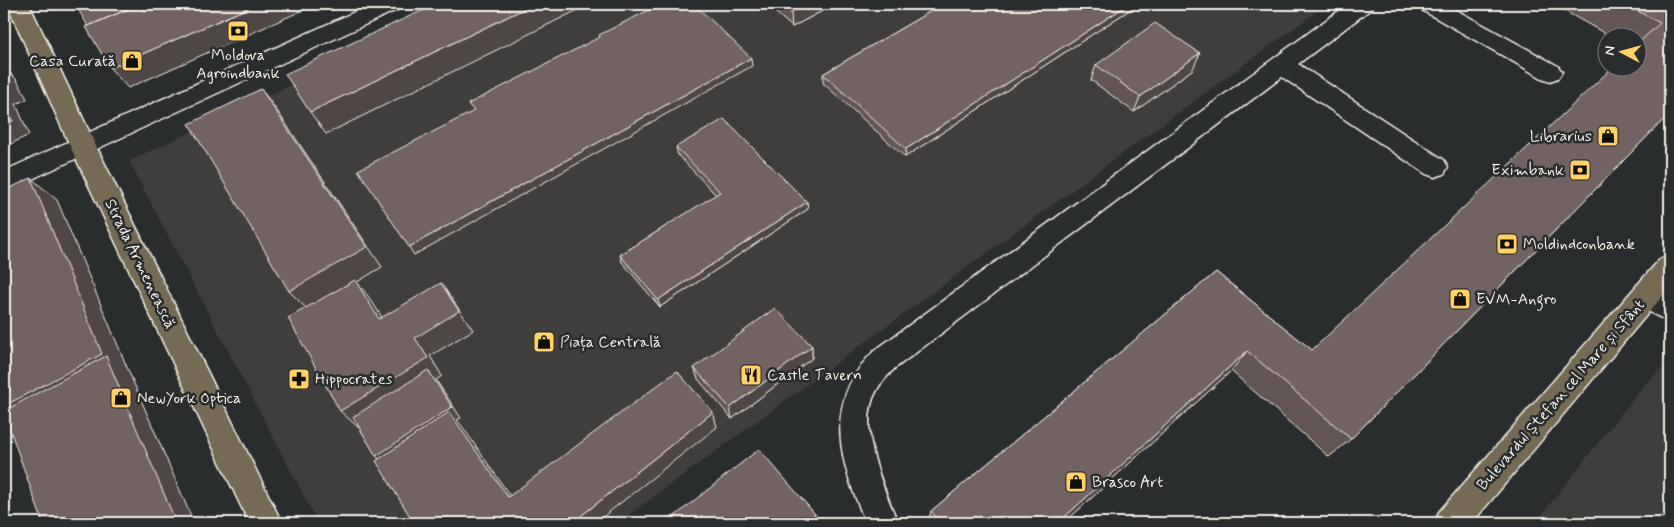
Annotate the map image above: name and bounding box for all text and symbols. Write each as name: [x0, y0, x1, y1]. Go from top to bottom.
bank icon: Moldova Agroindbank: [226, 19, 250, 43]
north arrow: [1596, 28, 1646, 78]
place label: Moldova Agroindbank: [196, 45, 280, 84]
text: N: [1601, 45, 1620, 56]
shop icon: Casa Curată: [120, 49, 144, 73]
place label: Casa Curată: [29, 51, 116, 72]
shop icon: Librarius: [1596, 124, 1620, 148]
place label: Librarius: [1530, 126, 1592, 147]
bank icon: Eximbank: [1568, 158, 1592, 182]
place label: Eximbank: [1491, 160, 1564, 181]
street label: Strada Armenească: [99, 195, 181, 333]
bank icon: Moldindconbank: [1495, 232, 1519, 256]
place label: Moldindconbank: [1523, 234, 1635, 255]
shop icon: EVM-Angro: [1448, 287, 1472, 311]
place label: EVM-Angro: [1476, 289, 1557, 311]
street label: Bulevardul Ștefan cel Mare și Sfânt: [1472, 295, 1650, 495]
shop icon: Piața Centrală: [532, 330, 556, 354]
place label: Piața Centrală: [560, 332, 661, 353]
restaurant icon: Castle Tavern: [739, 363, 763, 387]
place label: Castle Tavern: [767, 365, 862, 386]
pharmacy icon: Hippocrates: [287, 367, 311, 391]
place label: Hippocrates: [315, 369, 393, 390]
shop icon: NewYork Optica: [109, 386, 133, 410]
place label: NewYork Optica: [137, 388, 241, 409]
shop icon: Brasco Art: [1064, 470, 1088, 494]
place label: Brasco Art: [1092, 472, 1163, 493]

